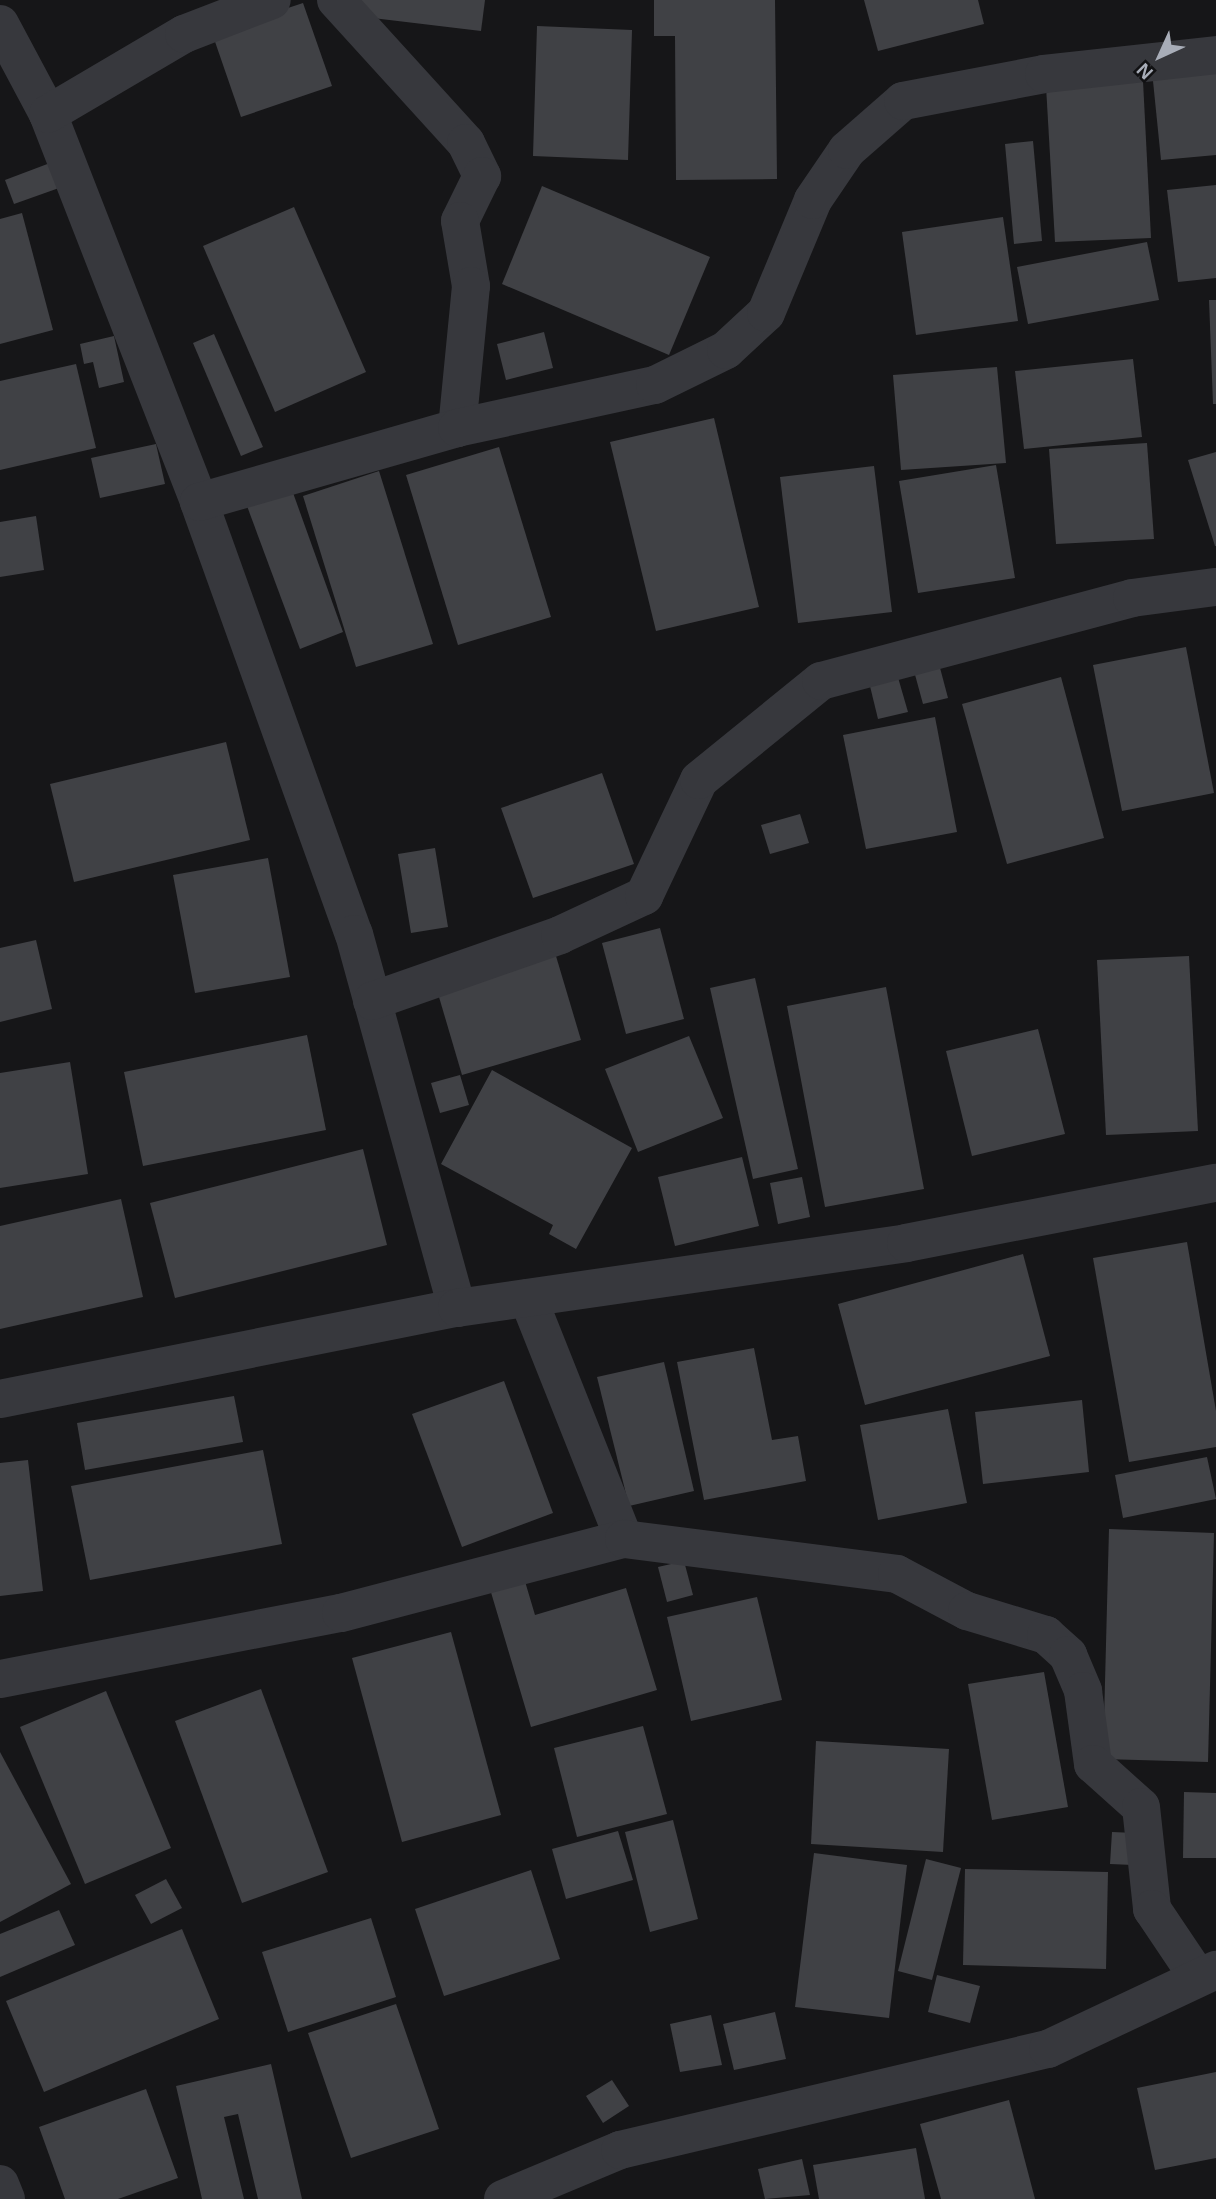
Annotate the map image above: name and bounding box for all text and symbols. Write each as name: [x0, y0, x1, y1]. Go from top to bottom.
north arrow: [1125, 21, 1195, 91]
text: N: [1133, 59, 1157, 83]

